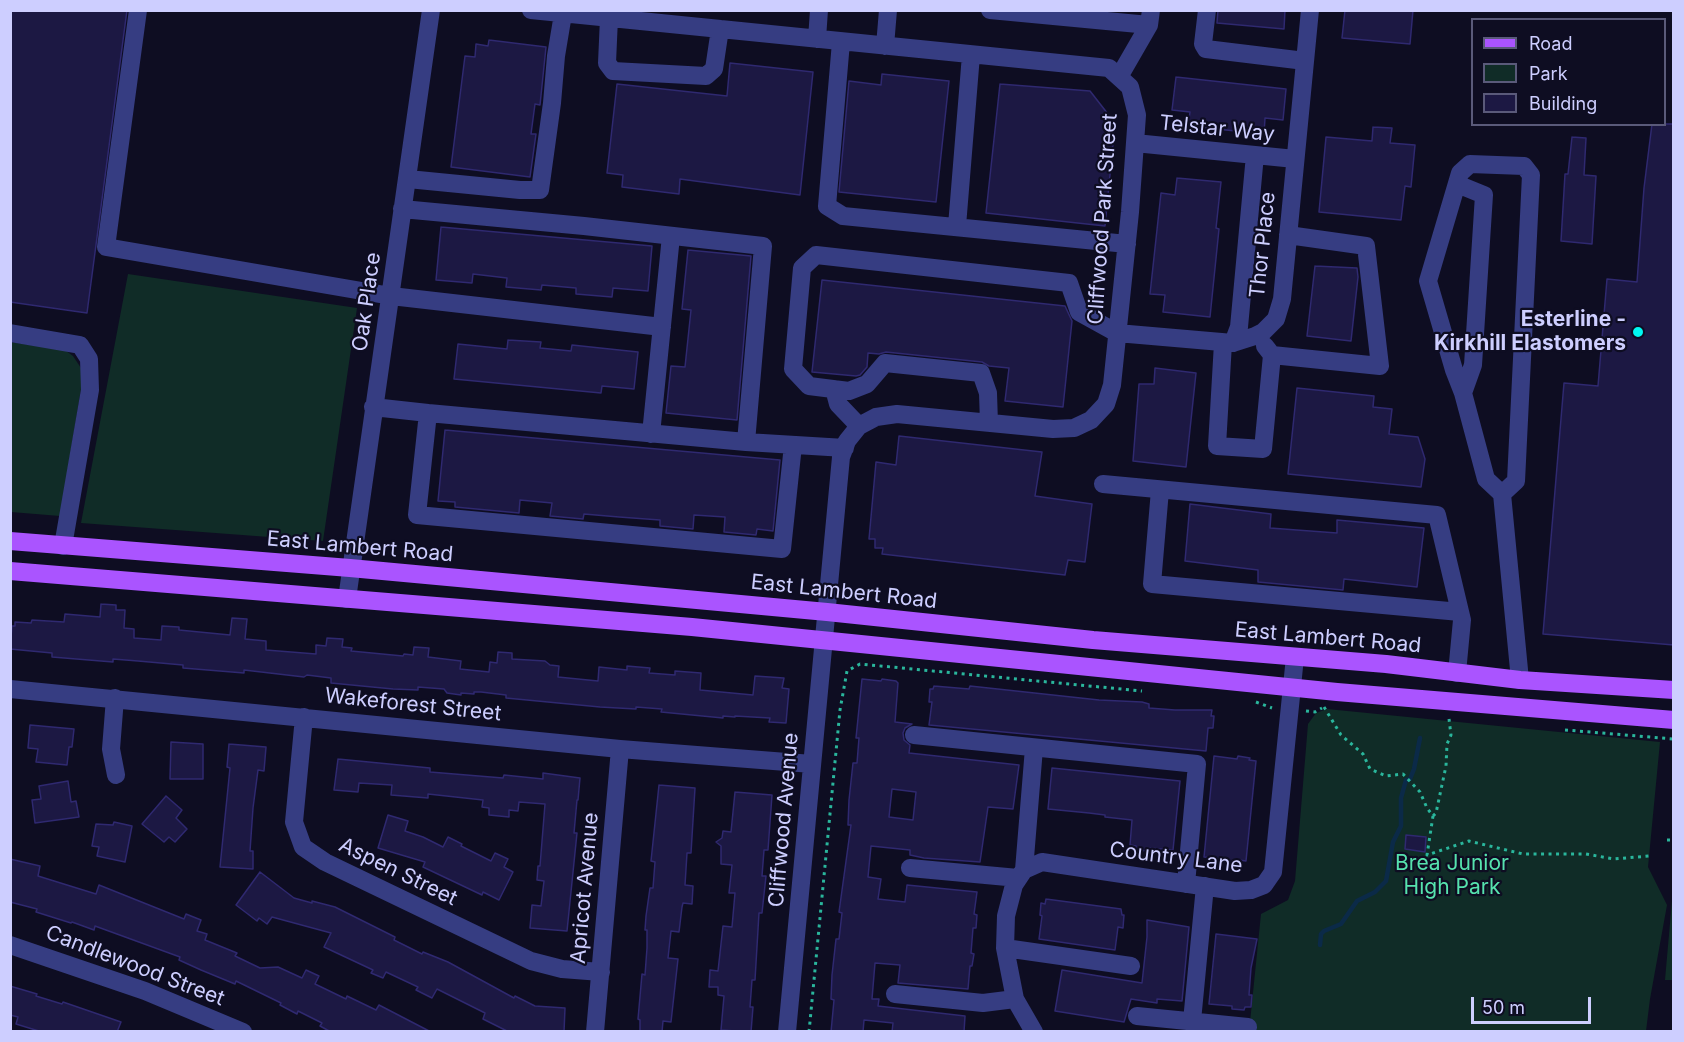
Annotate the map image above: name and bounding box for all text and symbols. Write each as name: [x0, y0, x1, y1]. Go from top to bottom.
legend: [1471, 18, 1666, 126]
text: Road: [1529, 33, 1572, 54]
text: Park: [1529, 63, 1568, 84]
text: Building: [1529, 93, 1597, 114]
street label: Telstar Way: [1158, 110, 1276, 148]
street label: Cliffwood Park Street: [1083, 113, 1123, 325]
street label: Thor Place: [1245, 191, 1281, 299]
street label: Oak Place: [348, 251, 386, 353]
place label: Esterline - Kirkhill Elastomers: [1434, 307, 1626, 357]
marker: Esterline - Kirkhill Elastomers: [1631, 325, 1645, 339]
street label: East Lambert Road: [266, 526, 454, 568]
street label: East Lambert Road: [750, 570, 938, 614]
street label: East Lambert Road: [1234, 617, 1422, 659]
street label: Wakeforest Street: [323, 683, 503, 727]
street label: Cliffwood Avenue: [764, 732, 804, 908]
street label: Apricot Avenue: [566, 811, 604, 965]
street label: Aspen Street: [335, 833, 461, 911]
street label: Country Lane: [1108, 837, 1244, 879]
park label: Brea Junior High Park: [1395, 851, 1509, 901]
street label: Candlewood Street: [42, 920, 228, 1012]
scale bar: [1474, 985, 1594, 1023]
text: 50 m: [1482, 997, 1525, 1018]

